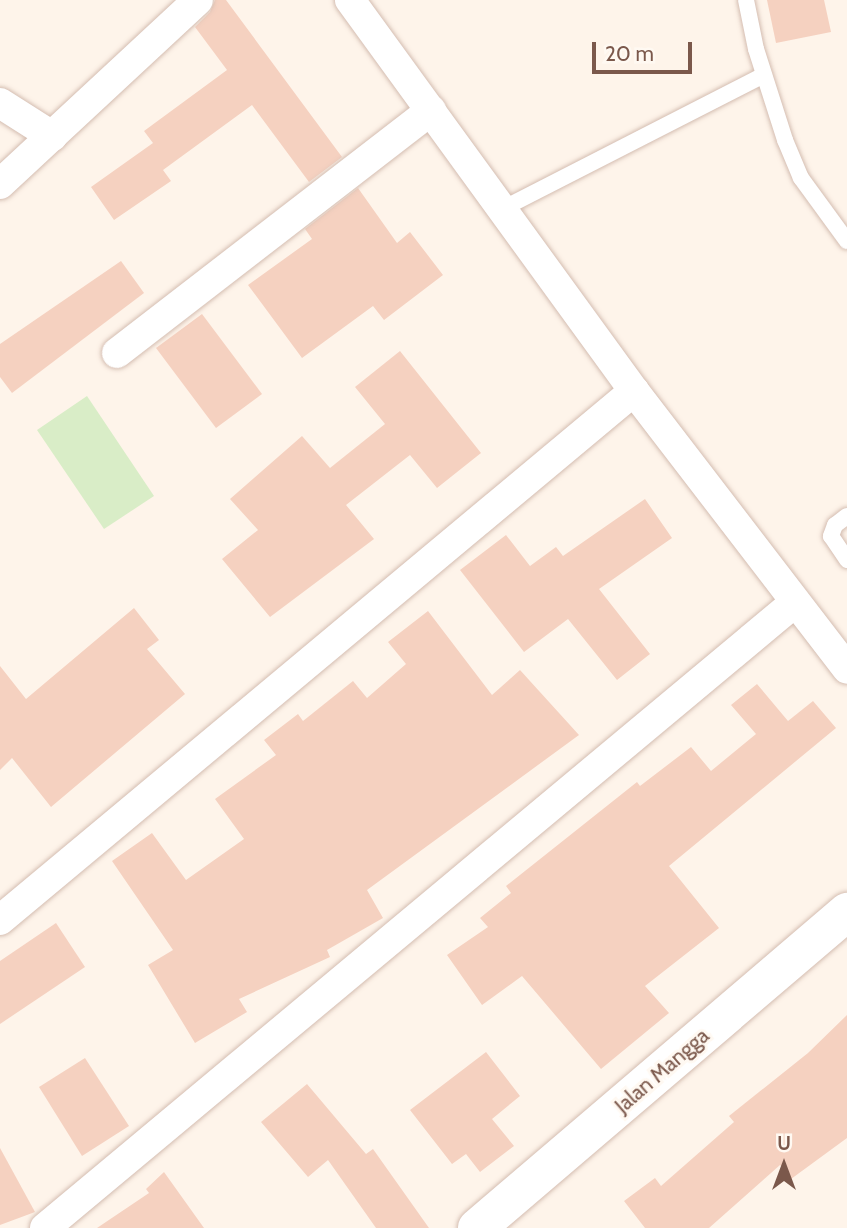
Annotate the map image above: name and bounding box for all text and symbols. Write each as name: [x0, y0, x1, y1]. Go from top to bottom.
scale bar: [595, 28, 695, 72]
text: 20 m: [605, 41, 654, 66]
street label: Jalan Mangga: [610, 1023, 714, 1119]
north arrow: [749, 1130, 819, 1200]
text: U: [777, 1132, 791, 1155]

